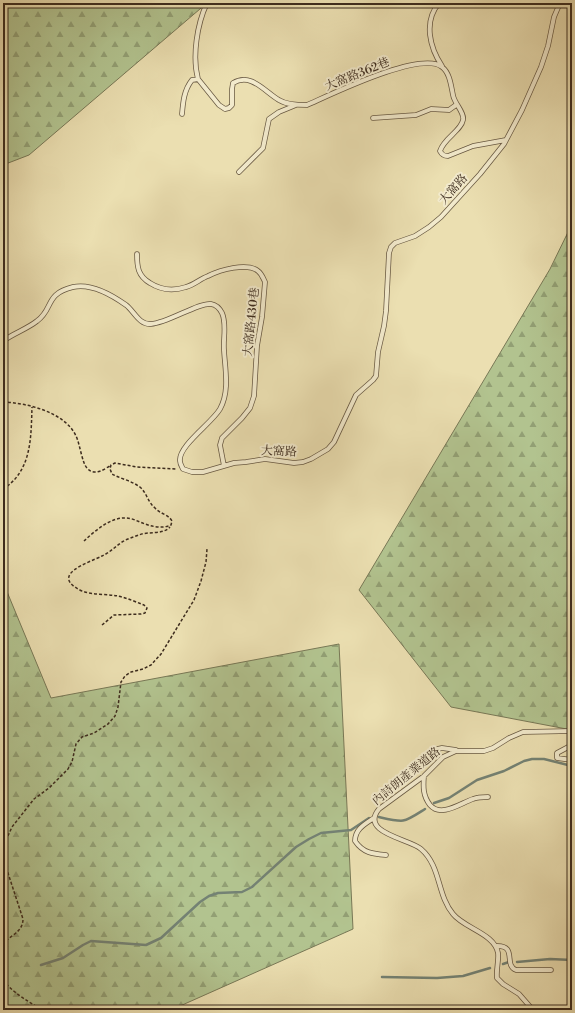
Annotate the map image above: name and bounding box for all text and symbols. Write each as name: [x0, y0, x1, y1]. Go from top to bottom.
street label: 大窩路362巷: [323, 55, 392, 94]
street label: 大窩路: [436, 171, 471, 208]
street label: 大窩路430巷: [240, 287, 263, 358]
street label: 大窩路: [261, 443, 297, 460]
street label: 內詩朗產業道路: [369, 744, 444, 809]

